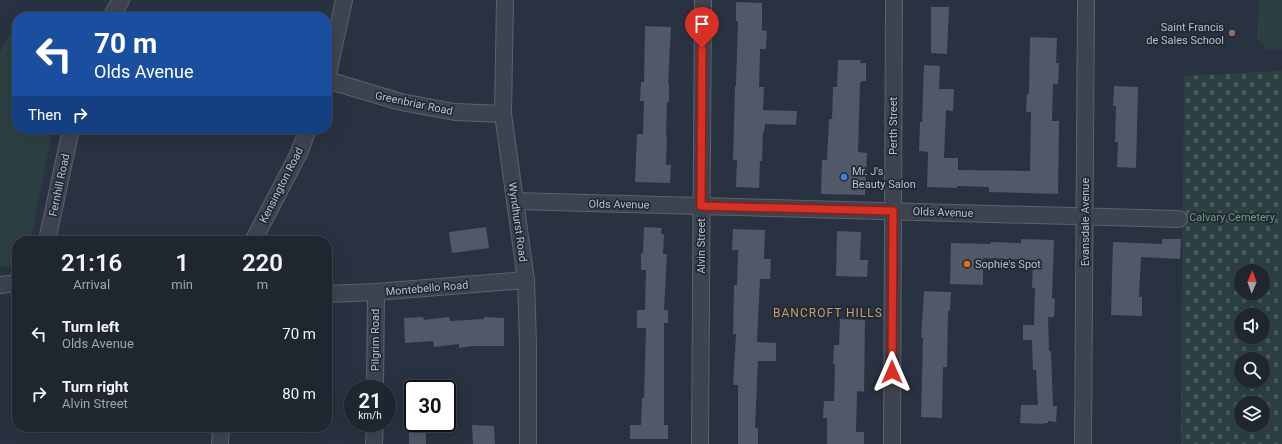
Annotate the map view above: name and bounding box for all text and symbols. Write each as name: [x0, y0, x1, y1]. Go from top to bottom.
pin: [685, 7.0, 719, 48]
icon: arrive: [691, 13, 713, 35]
place label: Saint Francis de Sales School: [1146, 21, 1224, 47]
text: 70 m: [94, 27, 157, 60]
icon: left: [28, 28, 80, 80]
marker: Saint Francis de Sales School: [1227, 28, 1237, 38]
text: Olds Avenue: [94, 61, 194, 82]
street label: Greenbriar Road: [374, 89, 454, 118]
street label: Perth Street: [887, 97, 900, 155]
icon: right: [69, 104, 91, 126]
text: Then: [28, 106, 61, 124]
street label: Kensington Road: [257, 145, 306, 225]
street label: Fernhill Road: [47, 153, 72, 218]
place label: Mr. J's Beauty Salon: [852, 165, 916, 191]
marker: Mr. J's Beauty Salon: [839, 172, 849, 182]
street label: Evansdale Avenue: [1079, 178, 1092, 266]
street label: Wyndhurst Road: [505, 181, 530, 263]
street label: Olds Avenue: [588, 197, 650, 212]
street label: Olds Avenue: [912, 205, 974, 220]
park label: Calvary Cemetery: [1189, 211, 1276, 224]
street label: Alvin Street: [695, 218, 708, 274]
text: 21:16: [61, 249, 122, 277]
text: 1: [175, 249, 189, 277]
text: 220: [242, 249, 283, 277]
place label: Sophie's Spot: [975, 258, 1041, 271]
marker: Sophie's Spot: [962, 259, 972, 269]
north arrow: [1234, 264, 1270, 300]
map controls: [1234, 264, 1270, 432]
text: Arrival: [73, 277, 110, 292]
text: min: [171, 277, 193, 292]
text: m: [257, 277, 268, 292]
street label: Montebello Road: [385, 278, 469, 299]
district label: BANCROFT HILLS: [773, 306, 883, 320]
button: sound: [1234, 308, 1270, 344]
street label: Pilgrim Road: [369, 309, 382, 371]
text: Turn left: [62, 318, 119, 336]
icon: left: [28, 323, 50, 345]
text: 70 m: [282, 325, 316, 343]
text: Olds Avenue: [62, 336, 134, 351]
position arrow: [871, 351, 913, 393]
button: search: [1234, 352, 1270, 388]
text: Turn right: [62, 378, 128, 396]
speed limit sign: 30: [404, 380, 456, 432]
icon: right: [28, 383, 50, 405]
text: 80 m: [282, 385, 316, 403]
text: 21: [359, 389, 381, 413]
text: Alvin Street: [62, 396, 128, 411]
button: layers: [1234, 396, 1270, 432]
text: km/h: [358, 410, 382, 421]

